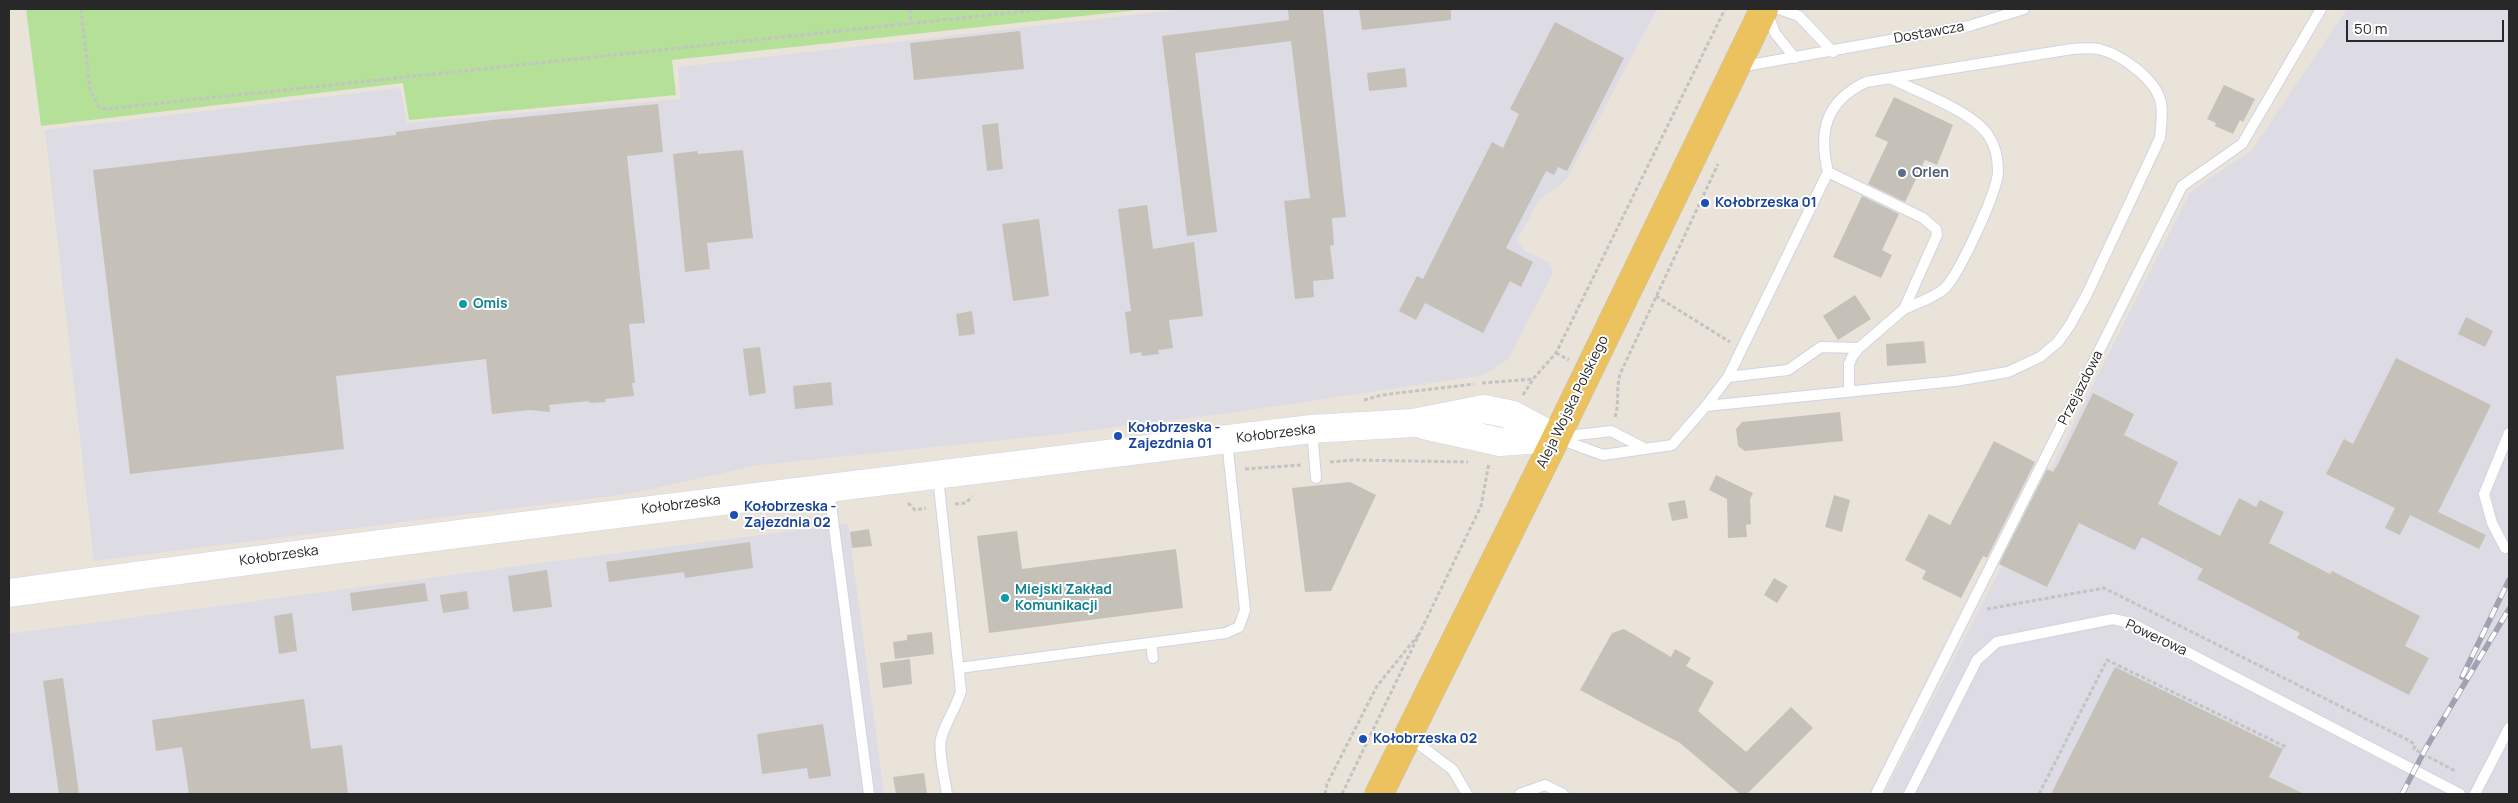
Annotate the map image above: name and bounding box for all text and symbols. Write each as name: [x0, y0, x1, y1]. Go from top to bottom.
scale bar: [2348, 10, 2506, 42]
text: 50 m: [2354, 18, 2388, 39]
street label: Dostawcza: [1893, 19, 1965, 47]
place label: Orlen: [1912, 165, 1949, 181]
marker: Orlen: [1896, 167, 1908, 179]
place label: Kołobrzeska 01: [1715, 195, 1817, 211]
marker: Kołobrzeska 01: [1699, 197, 1711, 209]
place label: Omis: [473, 296, 508, 312]
marker: Omis: [457, 298, 469, 310]
street label: Aleja Wojska Polskiego: [1534, 333, 1612, 471]
street label: Przejazdowa: [2055, 348, 2107, 428]
place label: Kołobrzeska - Zajezdnia 01: [1128, 420, 1221, 452]
street label: Kołobrzeska: [1235, 421, 1317, 447]
marker: Kołobrzeska - Zajezdnia 01: [1112, 430, 1124, 442]
street label: Kołobrzeska: [640, 492, 722, 518]
place label: Kołobrzeska - Zajezdnia 02: [744, 499, 837, 532]
marker: Kołobrzeska - Zajezdnia 02: [728, 509, 740, 521]
street label: Kołobrzeska: [238, 542, 320, 570]
place label: Miejski Zakład Komunikacji: [1015, 582, 1112, 614]
marker: Miejski Zakład Komunikacji: [999, 592, 1011, 604]
street label: Powerowa: [2123, 616, 2189, 660]
place label: Kołobrzeska 02: [1373, 731, 1477, 747]
marker: Kołobrzeska 02: [1357, 733, 1369, 745]

